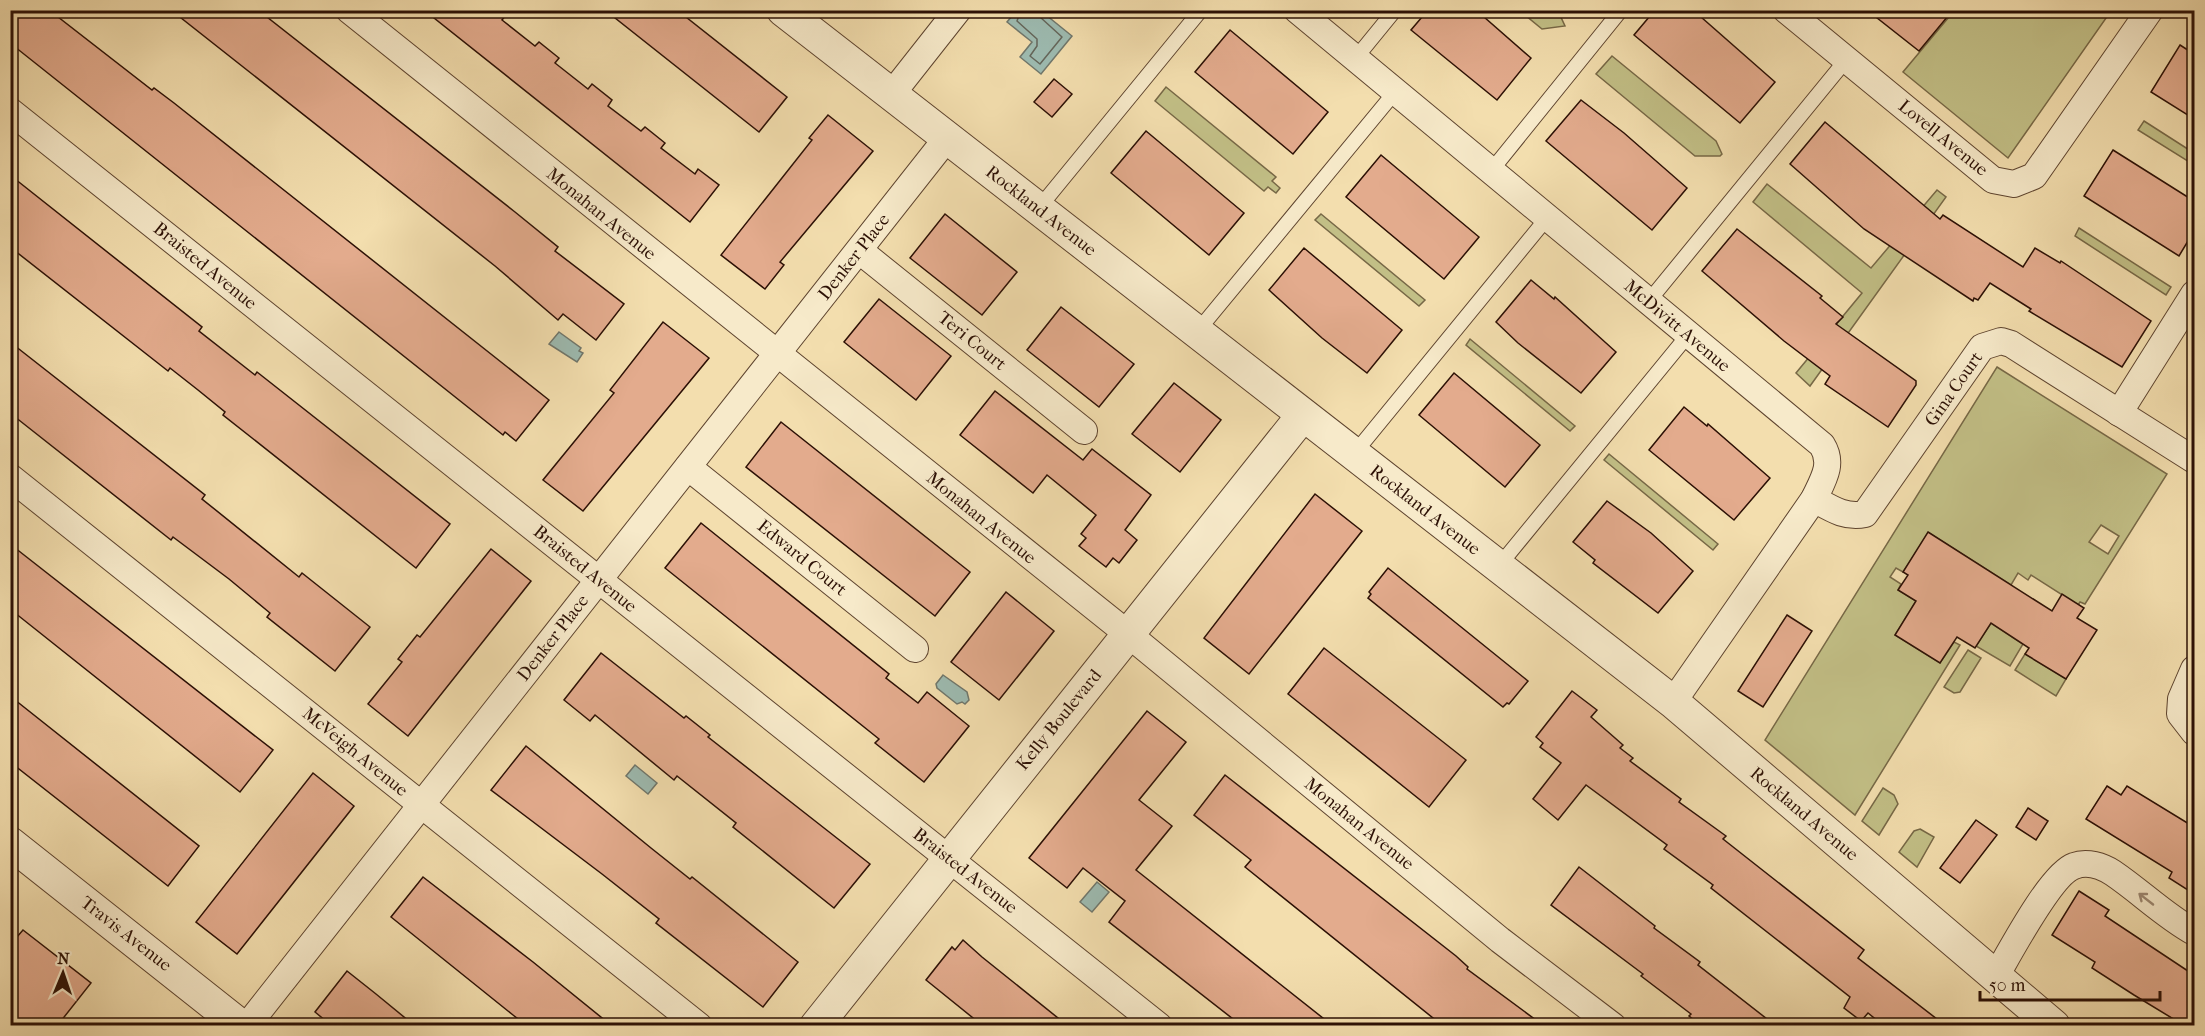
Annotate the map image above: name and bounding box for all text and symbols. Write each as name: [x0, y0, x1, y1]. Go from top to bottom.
street label: Lovell Avenue: [1894, 95, 1992, 181]
street label: Rockland Avenue: [982, 161, 1101, 261]
street label: Monahan Avenue: [542, 163, 660, 265]
street label: Denker Place: [814, 210, 894, 304]
street label: Braisted Avenue: [149, 218, 261, 314]
street label: McDivitt Avenue: [1620, 276, 1734, 377]
street label: Teri Court: [934, 307, 1011, 375]
street label: Gina Court: [1921, 347, 1988, 430]
street label: Rockland Avenue: [1366, 460, 1485, 560]
street label: Monahan Avenue: [922, 467, 1040, 569]
street label: Edward Court: [753, 516, 851, 601]
street label: Braisted Avenue: [529, 521, 641, 617]
street label: Denker Place: [513, 591, 593, 685]
street label: Kelly Boulevard: [1012, 665, 1106, 775]
street label: McVeigh Avenue: [298, 703, 412, 801]
street label: Rockland Avenue: [1746, 763, 1862, 865]
street label: Monahan Avenue: [1300, 773, 1418, 875]
street label: Braisted Avenue: [909, 824, 1021, 918]
street label: Travis Avenue: [76, 892, 176, 976]
one-way arrow: [2139, 893, 2155, 906]
north arrow: [33, 943, 93, 1003]
text: N: [57, 949, 71, 968]
scale bar: [1980, 964, 2160, 1002]
text: 50 m: [1989, 975, 2026, 996]

